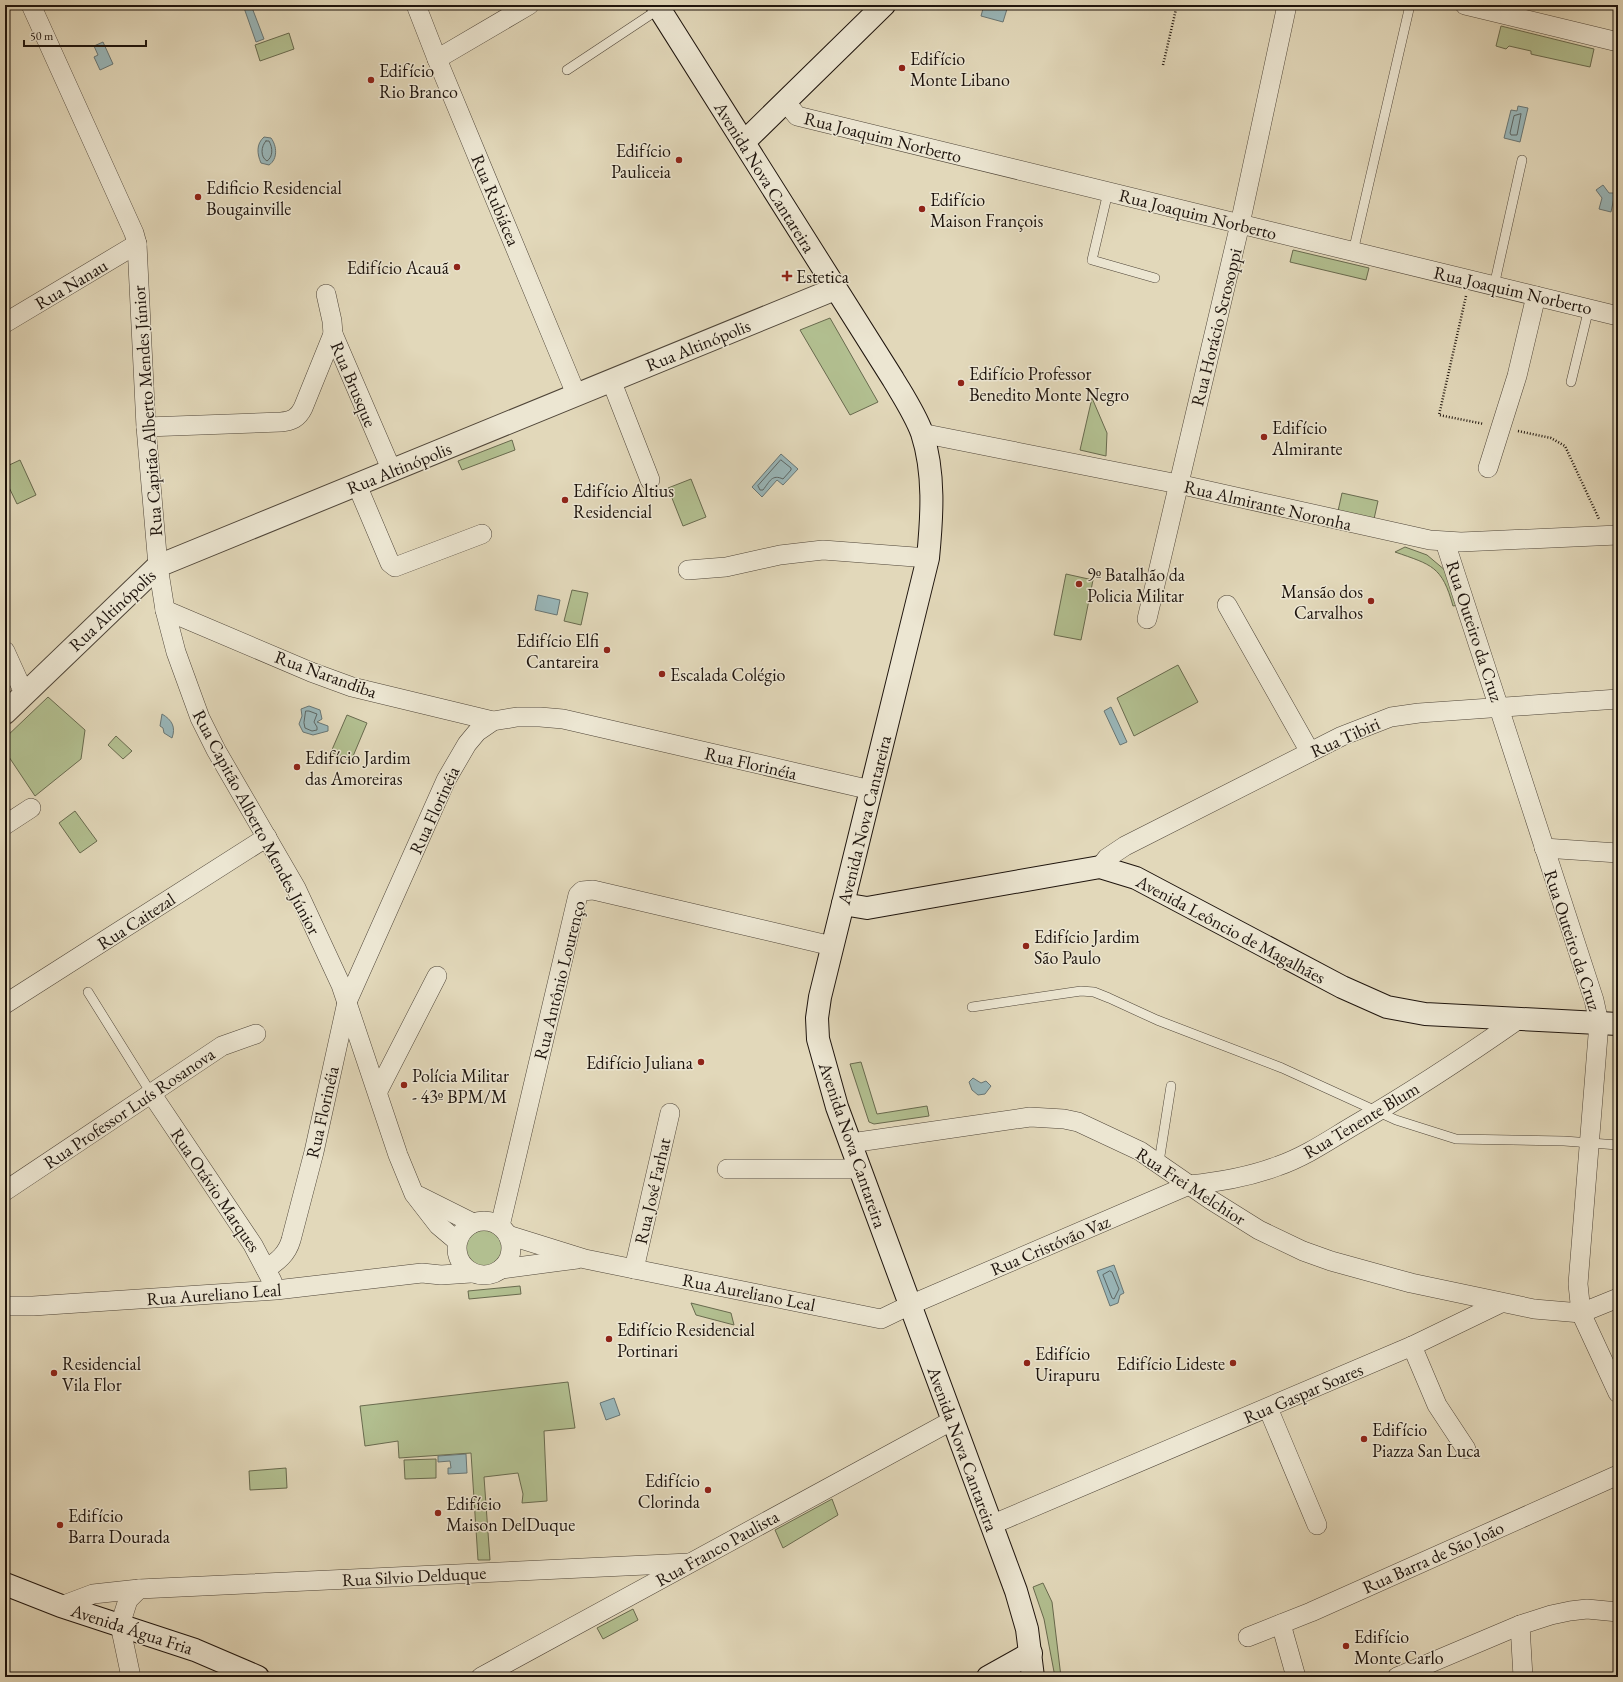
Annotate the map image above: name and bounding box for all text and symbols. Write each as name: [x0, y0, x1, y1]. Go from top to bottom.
scale bar: [24, 22, 146, 48]
text: 50 m: [30, 28, 54, 44]
place label: Edifício Monte Libano: [910, 47, 1010, 91]
place label: Edifício Rio Branco: [379, 59, 458, 103]
marker: Edifício Monte Libano: [897, 63, 907, 73]
marker: Edifício Rio Branco: [366, 75, 376, 85]
street label: Avenida Nova Cantareira: [709, 96, 821, 257]
street label: Rua Joaquim Norberto: [802, 106, 964, 168]
place label: Edifício Pauliceia: [611, 139, 672, 183]
street label: Rua Rubiácea: [466, 151, 526, 250]
marker: Edifício Pauliceia: [674, 155, 684, 165]
place label: Edificio Residencial Bougainville: [206, 176, 342, 220]
street label: Rua Joaquim Norberto: [1117, 183, 1279, 245]
place label: Edifício Maison François: [930, 188, 1043, 232]
marker: Edificio Residencial Bougainville: [193, 192, 203, 202]
marker: Edifício Maison François: [917, 204, 927, 214]
street label: Rua Horácio Scrosoppi: [1185, 245, 1247, 408]
street label: Rua Nanau: [30, 253, 112, 315]
place label: Edifício Acauã: [347, 256, 450, 279]
street label: Rua Joaquim Norberto: [1432, 261, 1595, 319]
marker: Edifício Acauã: [452, 262, 462, 272]
place label: Estetica: [796, 265, 850, 288]
marker: Estetica: [781, 270, 793, 282]
street label: Rua Capitão Alberto Mendes Júnior: [127, 285, 167, 537]
street label: Rua Altinópolis: [642, 314, 754, 376]
street label: Rua Brusque: [326, 338, 382, 430]
place label: Edifício Professor Benedito Monte Negro: [969, 362, 1129, 406]
marker: Edifício Professor Benedito Monte Negro: [956, 378, 966, 388]
place label: Edifício Almirante: [1271, 416, 1343, 460]
marker: Edifício Almirante: [1259, 432, 1269, 442]
street label: Rua Altinópolis: [343, 437, 455, 499]
street label: Rua Almirante Noronha: [1182, 475, 1355, 536]
place label: Edifício Altius Residencial: [573, 479, 674, 523]
marker: Edifício Altius Residencial: [560, 495, 570, 505]
street label: Rua Outeiro da Cruz: [1441, 558, 1509, 705]
place label: 9º Batalhão da Policia Militar: [1087, 563, 1186, 607]
street label: Rua Altinópolis: [64, 564, 161, 656]
marker: 9º Batalhão da Policia Militar: [1074, 579, 1084, 589]
place label: Mansão dos Carvalhos: [1281, 580, 1363, 624]
marker: Mansão dos Carvalhos: [1366, 596, 1376, 606]
place label: Edifício Elfi Cantareira: [516, 629, 600, 673]
street label: Rua Narandiba: [272, 645, 381, 703]
marker: Edifício Elfi Cantareira: [602, 645, 612, 655]
place label: Escalada Colégio: [670, 663, 786, 686]
marker: Escalada Colégio: [657, 669, 667, 679]
street label: Rua Capitão Alberto Mendes Júnior: [188, 705, 326, 939]
street label: Rua Tibiri: [1307, 711, 1384, 762]
street label: Avenida Nova Cantareira: [832, 732, 896, 908]
street label: Rua Florinéia: [703, 741, 800, 785]
place label: Edifício Jardim das Amoreiras: [305, 746, 411, 790]
marker: Edifício Jardim das Amoreiras: [292, 762, 302, 772]
street label: Rua Florinéia: [404, 762, 465, 857]
street label: Rua Outeiro da Cruz: [1539, 867, 1607, 1014]
street label: Avenida Leôncio de Magalhães: [1132, 869, 1330, 989]
street label: Rua Caitezal: [93, 887, 179, 955]
street label: Rua Antônio Lourenço: [528, 898, 590, 1062]
place label: Edifício Jardim São Paulo: [1034, 925, 1140, 969]
marker: Edifício Jardim São Paulo: [1021, 941, 1031, 951]
street label: Rua Professor Luís Rosanova: [39, 1042, 220, 1174]
place label: Edifício Juliana: [586, 1051, 694, 1074]
marker: Edifício Juliana: [696, 1057, 706, 1067]
street label: Avenida Nova Cantareira: [814, 1058, 892, 1232]
street label: Rua Florinéia: [300, 1063, 344, 1160]
place label: Polícia Militar - 43º BPM/M: [412, 1064, 509, 1108]
street label: Rua Tenente Blum: [1299, 1076, 1423, 1164]
marker: Polícia Militar - 43º BPM/M: [399, 1080, 409, 1090]
street label: Rua Otávio Marques: [166, 1124, 266, 1257]
street label: Rua José Farhat: [629, 1135, 675, 1246]
street label: Rua Frei Melchior: [1132, 1142, 1250, 1230]
street label: Rua Cristóvão Vaz: [987, 1209, 1113, 1281]
street label: Rua Aureliano Leal: [681, 1268, 817, 1316]
street label: Rua Aureliano Leal: [146, 1278, 282, 1310]
place label: Edifício Residencial Portinari: [617, 1318, 755, 1362]
marker: Edifício Residencial Portinari: [604, 1334, 614, 1344]
place label: Edifício Uirapuru: [1035, 1342, 1101, 1386]
place label: Residencial Vila Flor: [62, 1352, 141, 1396]
place label: Edifício Lideste: [1117, 1352, 1225, 1375]
street label: Rua Gaspar Soares: [1240, 1357, 1367, 1429]
marker: Edifício Uirapuru: [1022, 1358, 1032, 1368]
marker: Edifício Lideste: [1228, 1358, 1238, 1368]
street label: Avenida Nova Cantareira: [922, 1363, 1004, 1535]
marker: Residencial Vila Flor: [49, 1368, 59, 1378]
place label: Edifício Piazza San Luca: [1372, 1418, 1481, 1462]
marker: Edifício Piazza San Luca: [1359, 1434, 1369, 1444]
place label: Edifício Clorinda: [638, 1469, 701, 1513]
marker: Edifício Clorinda: [703, 1485, 713, 1495]
place label: Edifício Maison DelDuque: [446, 1492, 575, 1536]
place label: Edifício Barra Dourada: [68, 1504, 171, 1548]
street label: Rua Franco Paulista: [651, 1504, 783, 1591]
marker: Edifício Maison DelDuque: [433, 1508, 443, 1518]
street label: Rua Barra de São João: [1359, 1516, 1507, 1598]
marker: Edifício Barra Dourada: [55, 1520, 65, 1530]
street label: Rua Silvio Delduque: [341, 1561, 487, 1591]
street label: Avenida Água Fria: [67, 1598, 197, 1660]
place label: Edifício Monte Carlo: [1354, 1625, 1444, 1669]
marker: Edifício Monte Carlo: [1341, 1641, 1351, 1651]

